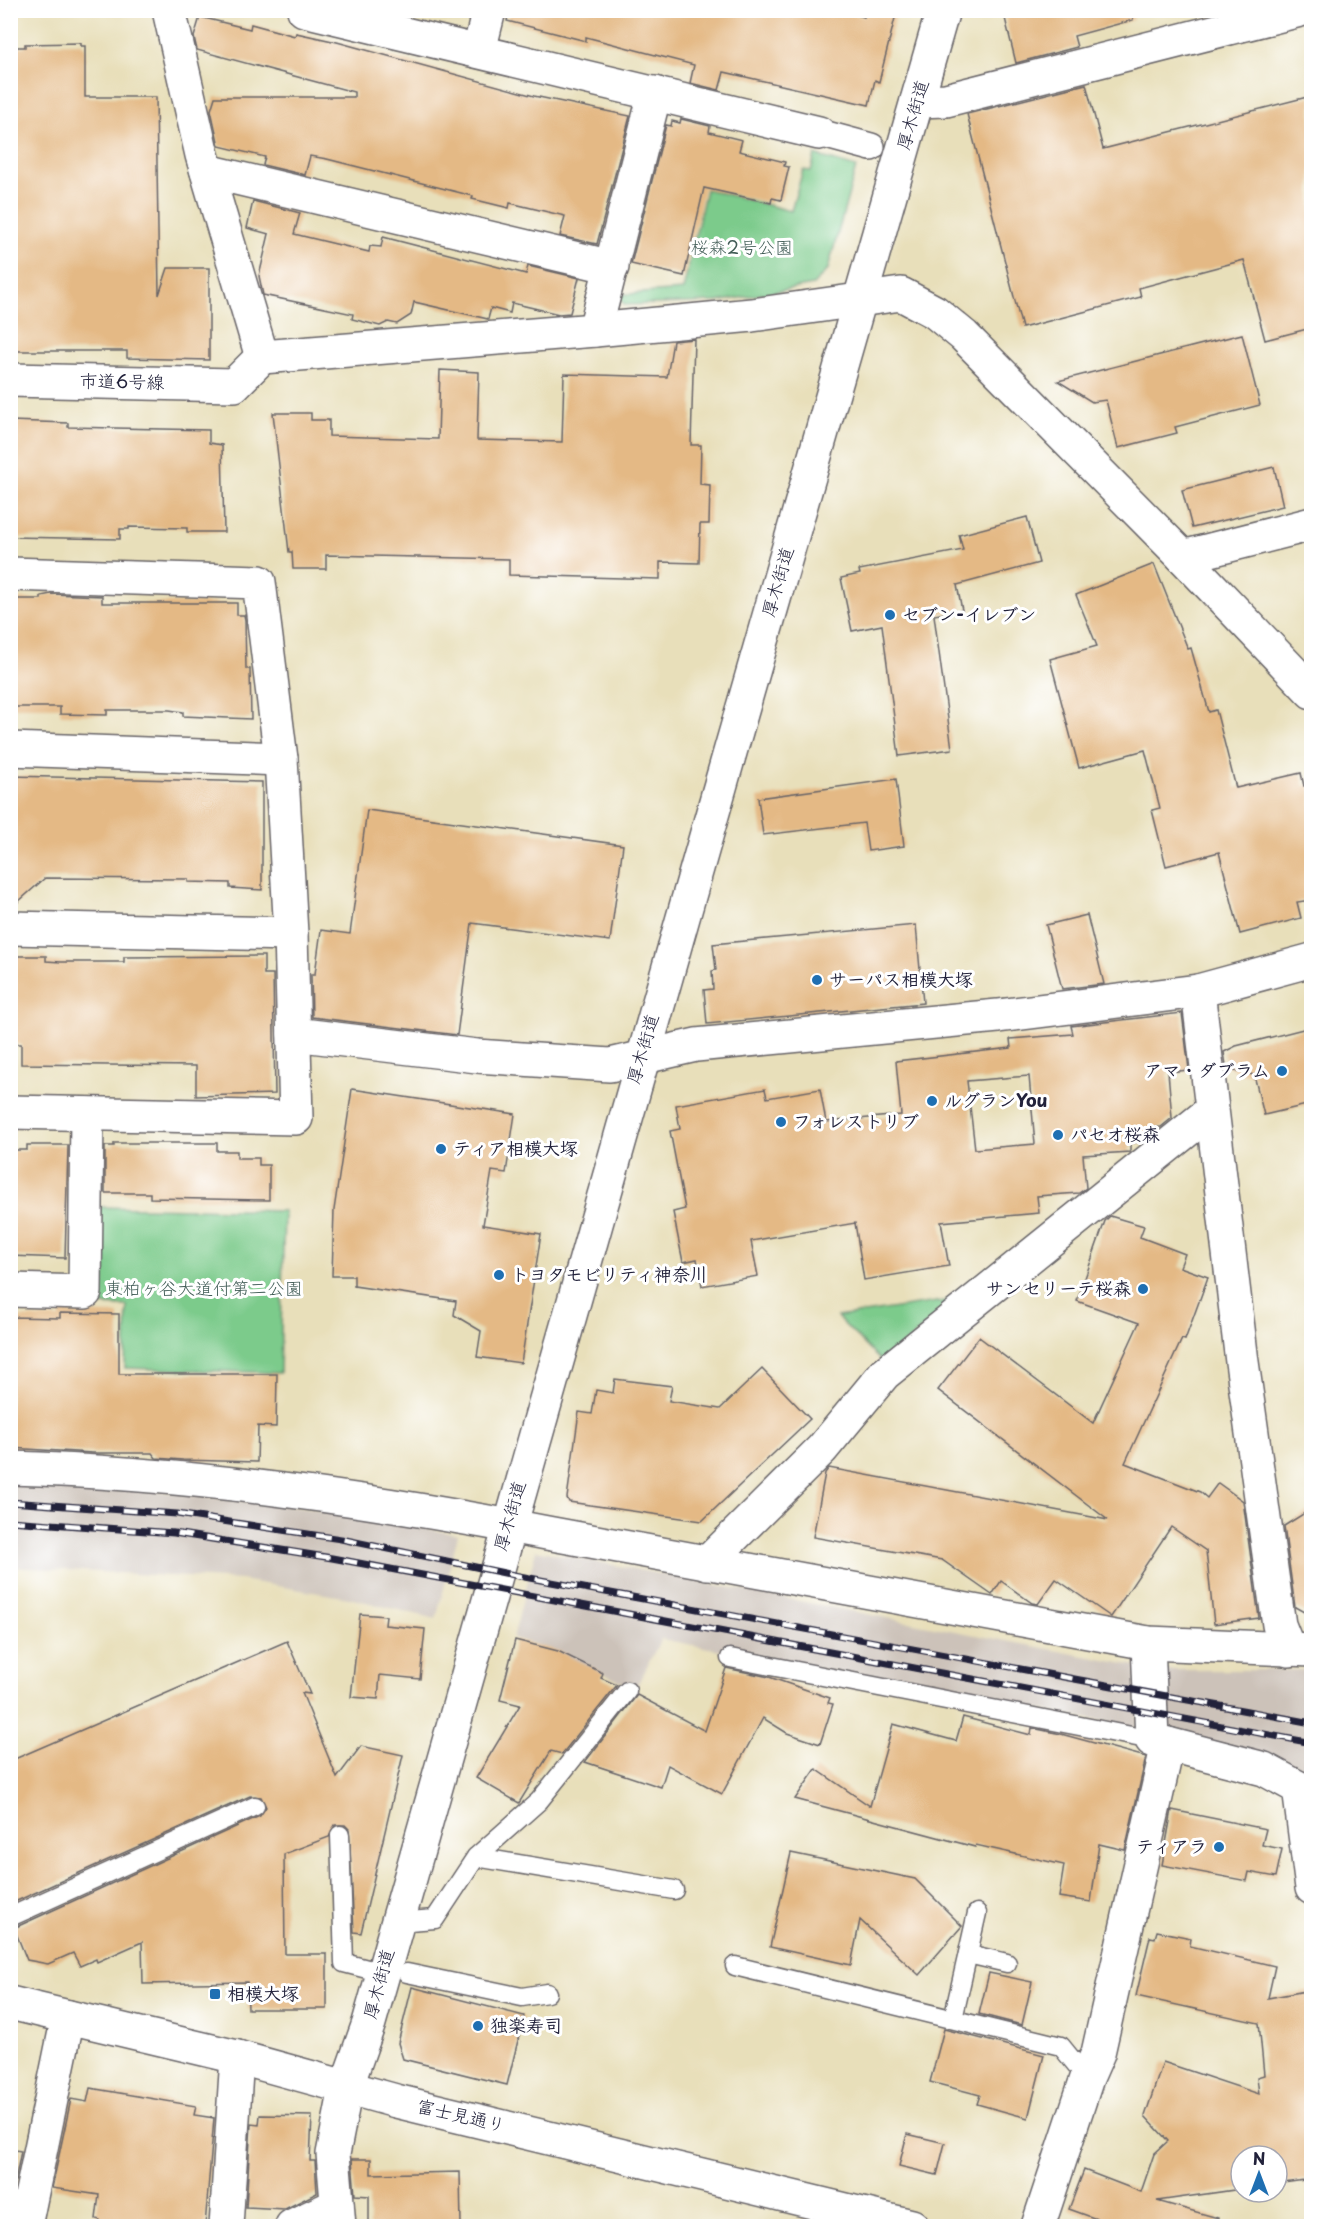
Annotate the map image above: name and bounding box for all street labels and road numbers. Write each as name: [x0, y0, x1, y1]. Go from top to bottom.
street label: 厚木街道: [889, 76, 934, 153]
street label: 市道6号線: [79, 366, 165, 395]
street label: 厚木街道: [754, 543, 799, 620]
street label: 厚木街道: [619, 1010, 664, 1087]
street label: 厚木街道: [486, 1477, 531, 1554]
street label: 厚木街道: [355, 1945, 400, 2022]
street label: 富士見通り: [414, 2091, 508, 2138]

